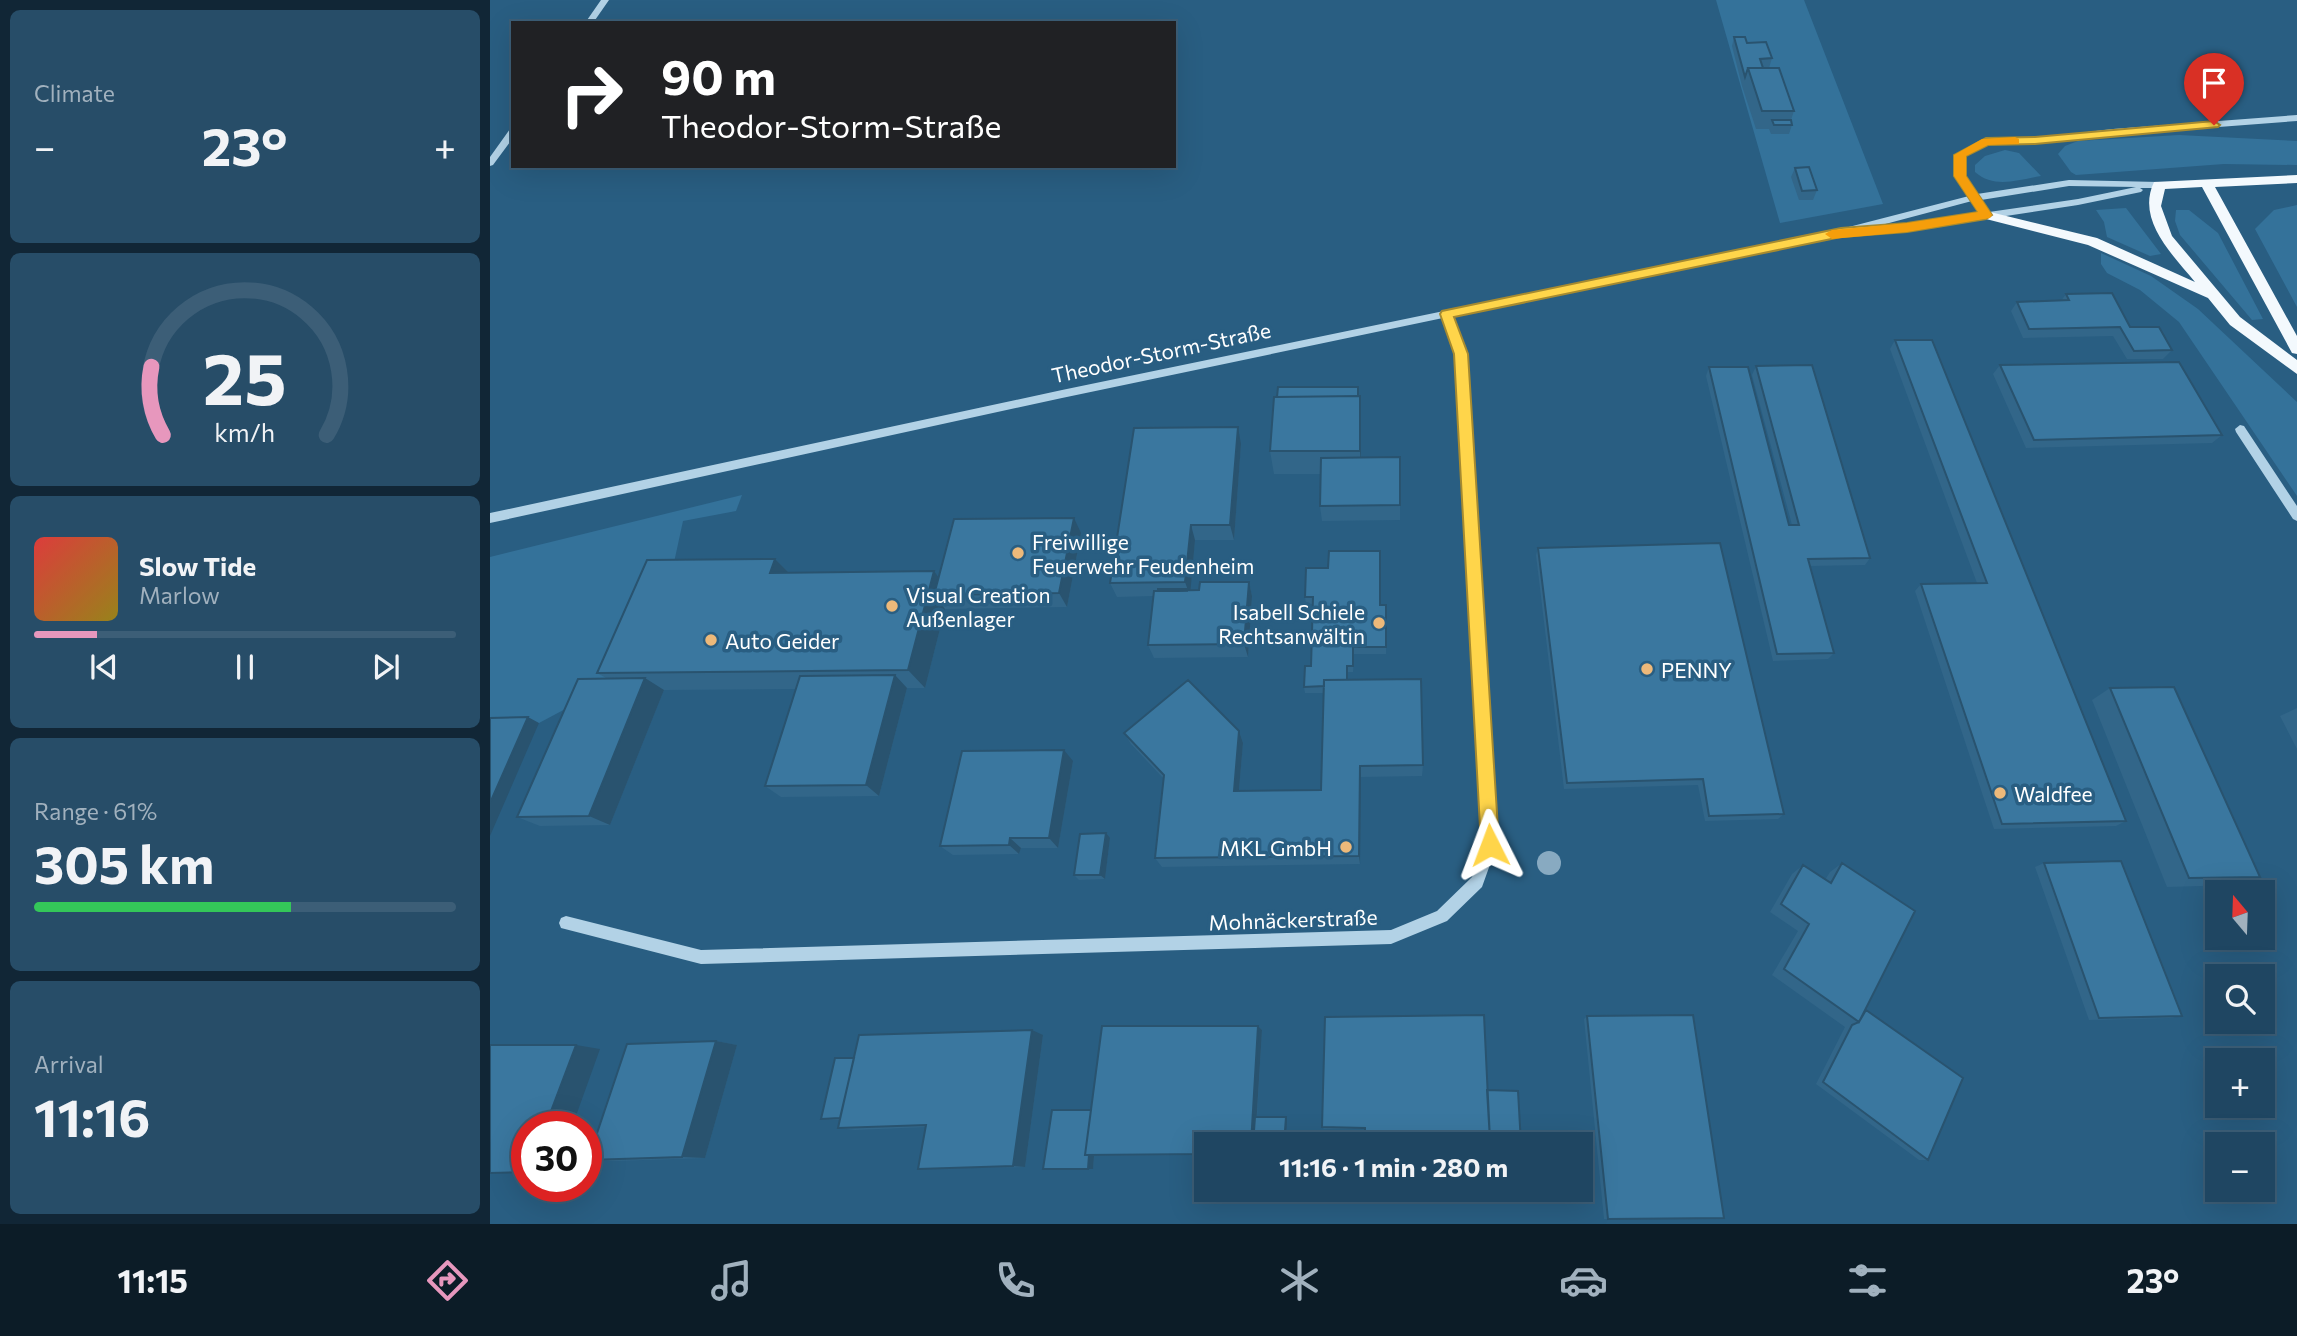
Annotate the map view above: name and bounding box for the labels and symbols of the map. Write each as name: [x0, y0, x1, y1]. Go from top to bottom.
pin: [2184, 53, 2244, 125]
street label: Theodor-Storm-Straße: [1049, 317, 1273, 387]
place label: Freiwillige Feuerwehr Feudenheim: [1032, 529, 1254, 578]
marker: Freiwillige Feuerwehr Feudenheim: [1010, 545, 1026, 561]
place label: Visual Creation Außenlager: [906, 582, 1051, 631]
marker: Visual Creation Außenlager: [884, 598, 900, 614]
place label: Isabell Schiele Rechtsanwältin: [1218, 599, 1365, 648]
marker: Isabell Schiele Rechtsanwältin: [1371, 615, 1387, 631]
place label: Auto Geider: [725, 628, 840, 653]
marker: Auto Geider: [703, 632, 719, 648]
place label: PENNY: [1661, 657, 1732, 682]
marker: PENNY: [1639, 661, 1655, 677]
place label: Waldfee: [2014, 781, 2093, 806]
marker: Waldfee: [1992, 785, 2008, 801]
position arrow: [1453, 808, 1527, 882]
place label: MKL GmbH: [1220, 835, 1332, 860]
marker: MKL GmbH: [1338, 839, 1354, 855]
north arrow: [2205, 880, 2275, 950]
street label: Mohnäckerstraße: [1208, 904, 1378, 934]
speed limit sign: 30: [511, 1111, 602, 1202]

